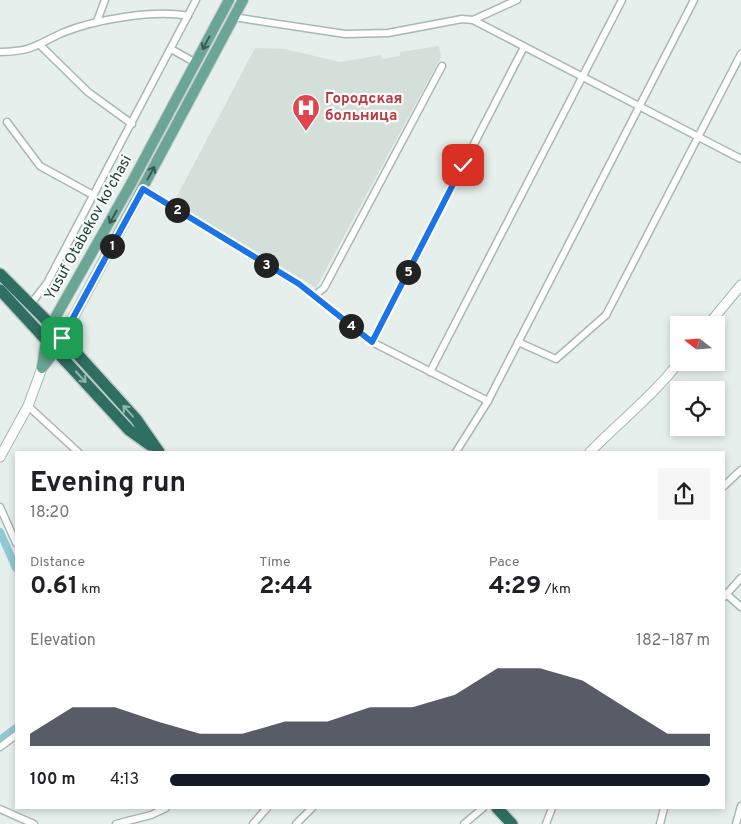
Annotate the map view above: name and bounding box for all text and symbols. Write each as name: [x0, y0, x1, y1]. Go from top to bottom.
one-way arrow: [201, 35, 210, 50]
place label: Городская больница: [325, 90, 402, 126]
hospital icon: Городская больница: [291, 93, 321, 132]
pin: [442, 144, 484, 186]
icon: check: [449, 151, 477, 179]
street label: Yusuf Otabekov ko'chasi: [41, 152, 137, 304]
one-way arrow: [147, 166, 156, 181]
pin: 2: [164, 198, 190, 222]
text: 2: [173, 202, 182, 219]
one-way arrow: [107, 209, 117, 224]
pin: 1: [100, 234, 124, 258]
text: 1: [110, 238, 115, 255]
pin: 3: [254, 252, 278, 278]
text: 3: [262, 257, 271, 274]
pin: 5: [396, 260, 420, 284]
text: 5: [404, 264, 413, 281]
pin: 4: [338, 314, 364, 338]
north arrow: [670, 316, 725, 371]
map controls: [670, 316, 725, 436]
pin: [41, 317, 83, 359]
text: 4: [347, 318, 356, 335]
icon: arrive: [48, 324, 76, 352]
one-way arrow: [75, 370, 87, 383]
button: locate: [670, 381, 725, 436]
one-way arrow: [123, 404, 134, 417]
text: Evening run: [30, 466, 186, 502]
button: share: [658, 468, 710, 520]
text: 18:20: [30, 503, 69, 523]
text: Distance: [30, 554, 85, 571]
text: Time: [259, 554, 291, 571]
text: Pace: [489, 554, 519, 571]
text: 0.61: [30, 571, 78, 603]
text: 2:44: [259, 571, 313, 603]
text: 4:29: [489, 571, 541, 603]
text: km: [78, 581, 101, 598]
text: /km: [541, 581, 571, 598]
text: Elevation: [30, 631, 96, 651]
text: 182–187 m: [636, 631, 710, 651]
text: 100 m: [30, 770, 76, 790]
text: 4:13: [110, 770, 139, 790]

